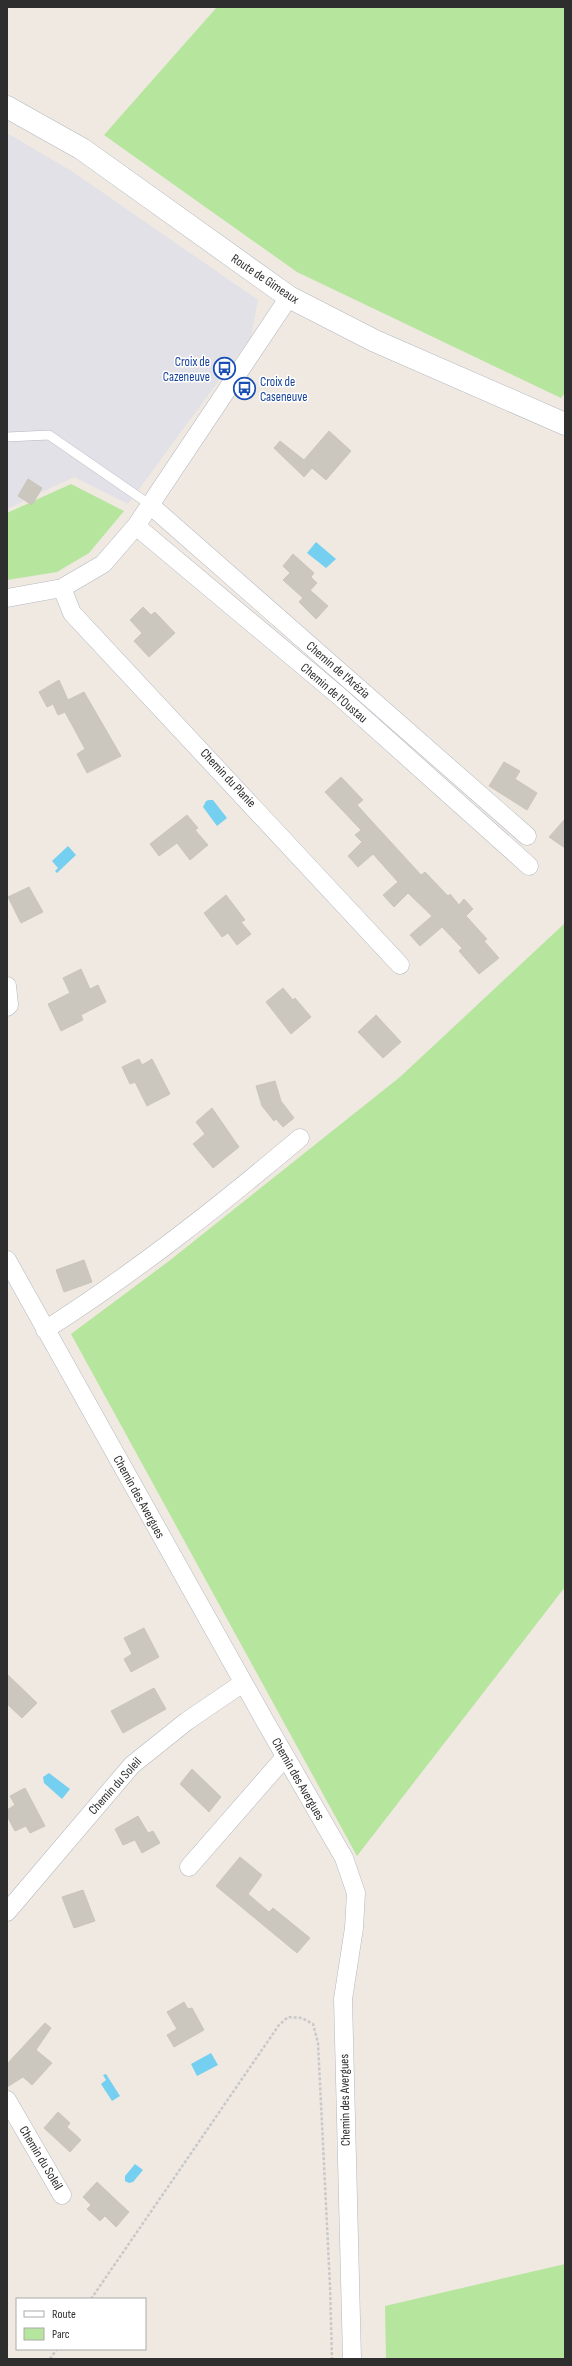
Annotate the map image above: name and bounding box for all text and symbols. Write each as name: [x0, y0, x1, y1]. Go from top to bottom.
street label: Route de Gimeaux: [228, 250, 302, 308]
place label: Croix de Cazeneuve: [163, 354, 210, 385]
bus stop icon: Croix de Cazeneuve: [212, 356, 238, 382]
place label: Croix de Caseneuve: [260, 374, 307, 405]
bus stop icon: Croix de Caseneuve: [231, 376, 257, 402]
street label: Chemin de l'Arézia: [303, 638, 373, 702]
street label: Chemin de l'Oustau: [297, 660, 371, 726]
street label: Chemin du Planie: [197, 745, 259, 811]
street label: Chemin des Avergues: [110, 1453, 169, 1542]
street label: Chemin des Avergues: [268, 1735, 328, 1823]
street label: Chemin du Soleil: [85, 1754, 145, 1818]
street label: Chemin des Avergues: [336, 2053, 354, 2146]
street label: Chemin du Soleil: [16, 2123, 66, 2193]
legend: [16, 2298, 146, 2350]
text: Route: [52, 2307, 76, 2322]
text: Parc: [52, 2327, 70, 2342]

